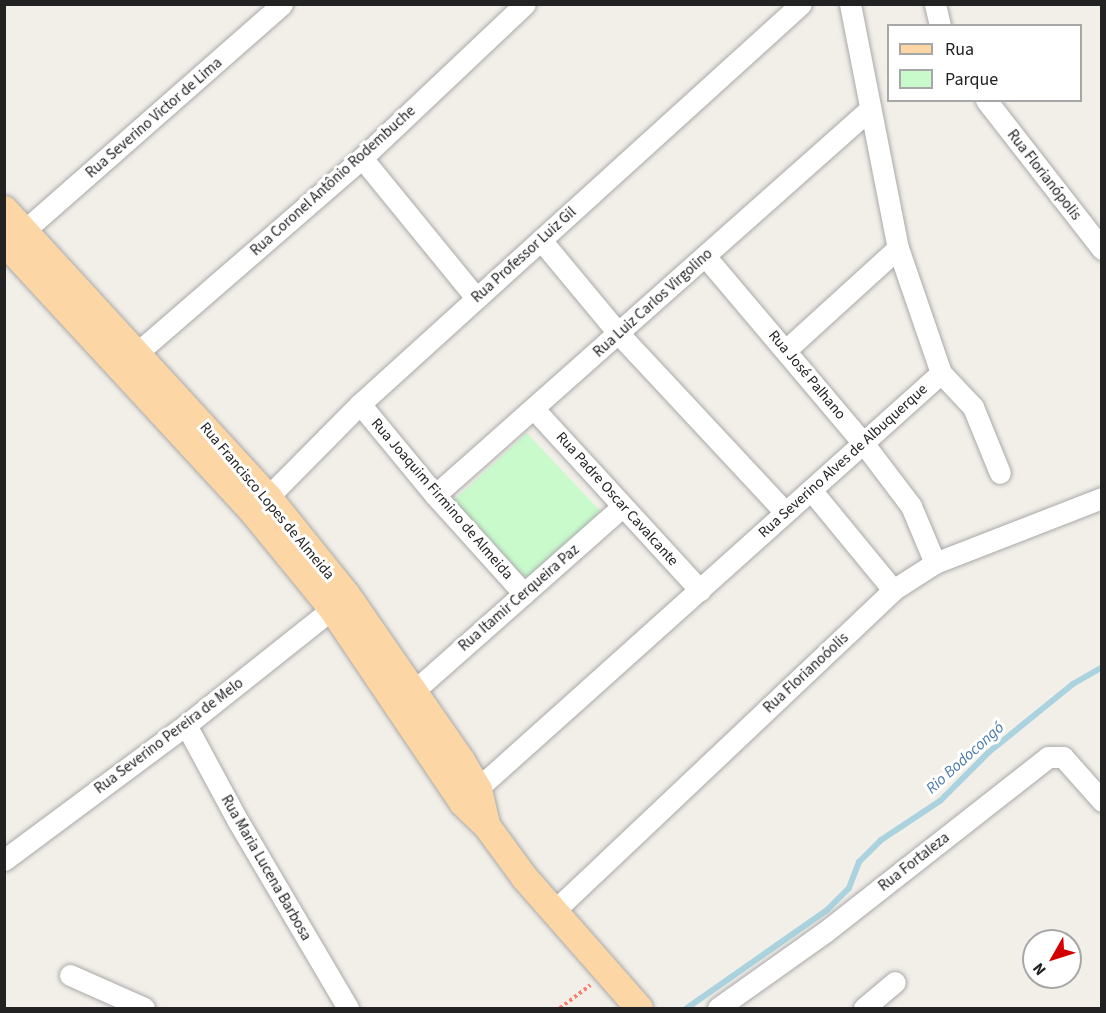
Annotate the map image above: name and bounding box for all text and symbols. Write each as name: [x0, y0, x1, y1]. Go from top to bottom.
legend: [887, 24, 1082, 102]
text: Rua: [945, 37, 974, 62]
street label: Rua Severino Victor de Lima: [82, 54, 226, 182]
text: Parque: [945, 67, 998, 92]
street label: Rua Coronel Antônio Rodembuche: [247, 102, 419, 260]
street label: Rua Florianópolis: [1003, 126, 1085, 224]
street label: Rua Professor Luiz Gil: [468, 203, 580, 307]
street label: Rua Luiz Carlos Virgolino: [590, 245, 716, 361]
street label: Rua José Palhano: [765, 327, 849, 423]
street label: Rua Severino Alves de Albuquerque: [755, 380, 931, 542]
street label: Rua Joaquim Firmino de Almeida: [367, 415, 517, 583]
street label: Rua Francisco Lopes de Almeida: [196, 419, 338, 583]
street label: Rua Padre Oscar Cavalcante: [552, 428, 682, 570]
street label: Rua Itamir Cerqueira Paz: [455, 541, 583, 655]
street label: Rua Florianoóolis: [760, 629, 852, 717]
street label: Rua Severino Pereira de Melo: [91, 674, 247, 798]
water label: Rio Bodocongó: [922, 718, 1008, 798]
street label: Rua Maria Lucena Barbosa: [217, 792, 315, 944]
street label: Rua Fortaleza: [875, 829, 953, 895]
north arrow: [1022, 929, 1082, 989]
text: N: [1028, 958, 1051, 980]

